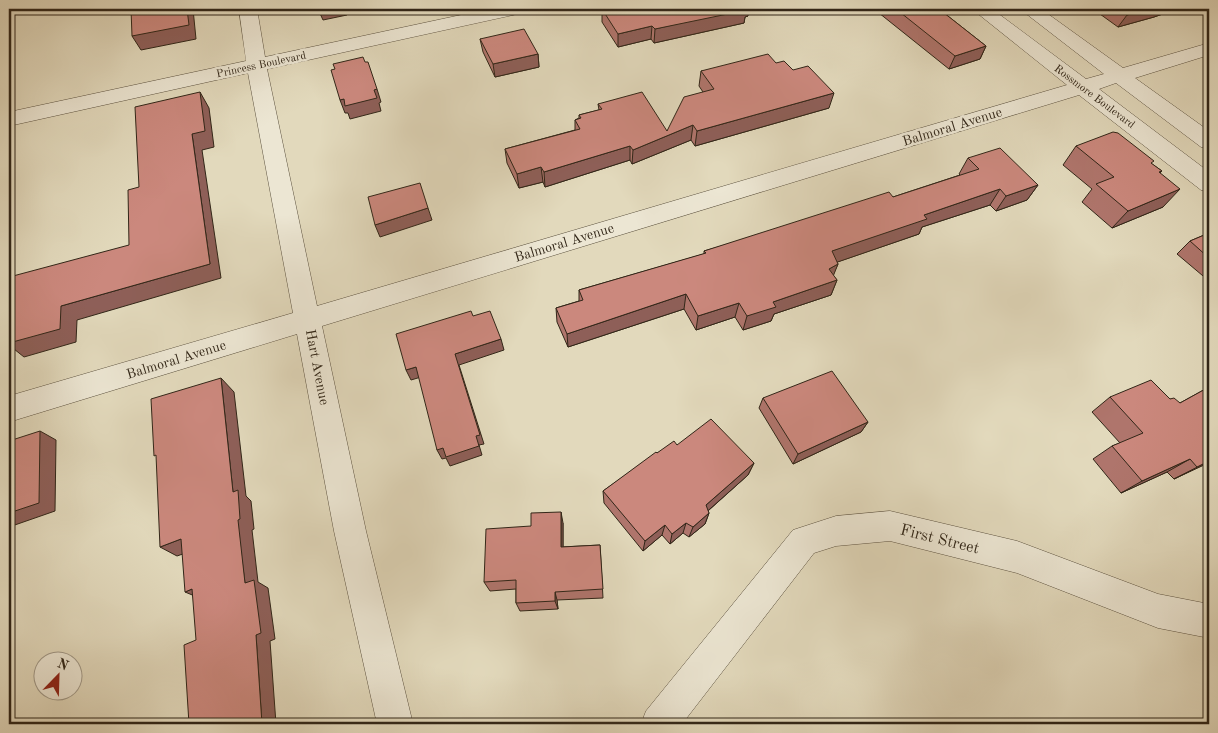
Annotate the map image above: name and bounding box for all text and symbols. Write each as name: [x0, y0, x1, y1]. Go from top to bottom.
street label: Princess Boulevard: [215, 51, 307, 80]
street label: Rossmore Boulevard: [1052, 63, 1137, 131]
street label: Balmoral Avenue: [901, 105, 1004, 149]
street label: Balmoral Avenue: [513, 221, 616, 265]
street label: Hart Avenue: [303, 328, 331, 406]
street label: Balmoral Avenue: [125, 338, 228, 382]
street label: First Street: [898, 522, 981, 558]
north arrow: [32, 650, 82, 700]
text: N: [55, 656, 71, 674]

